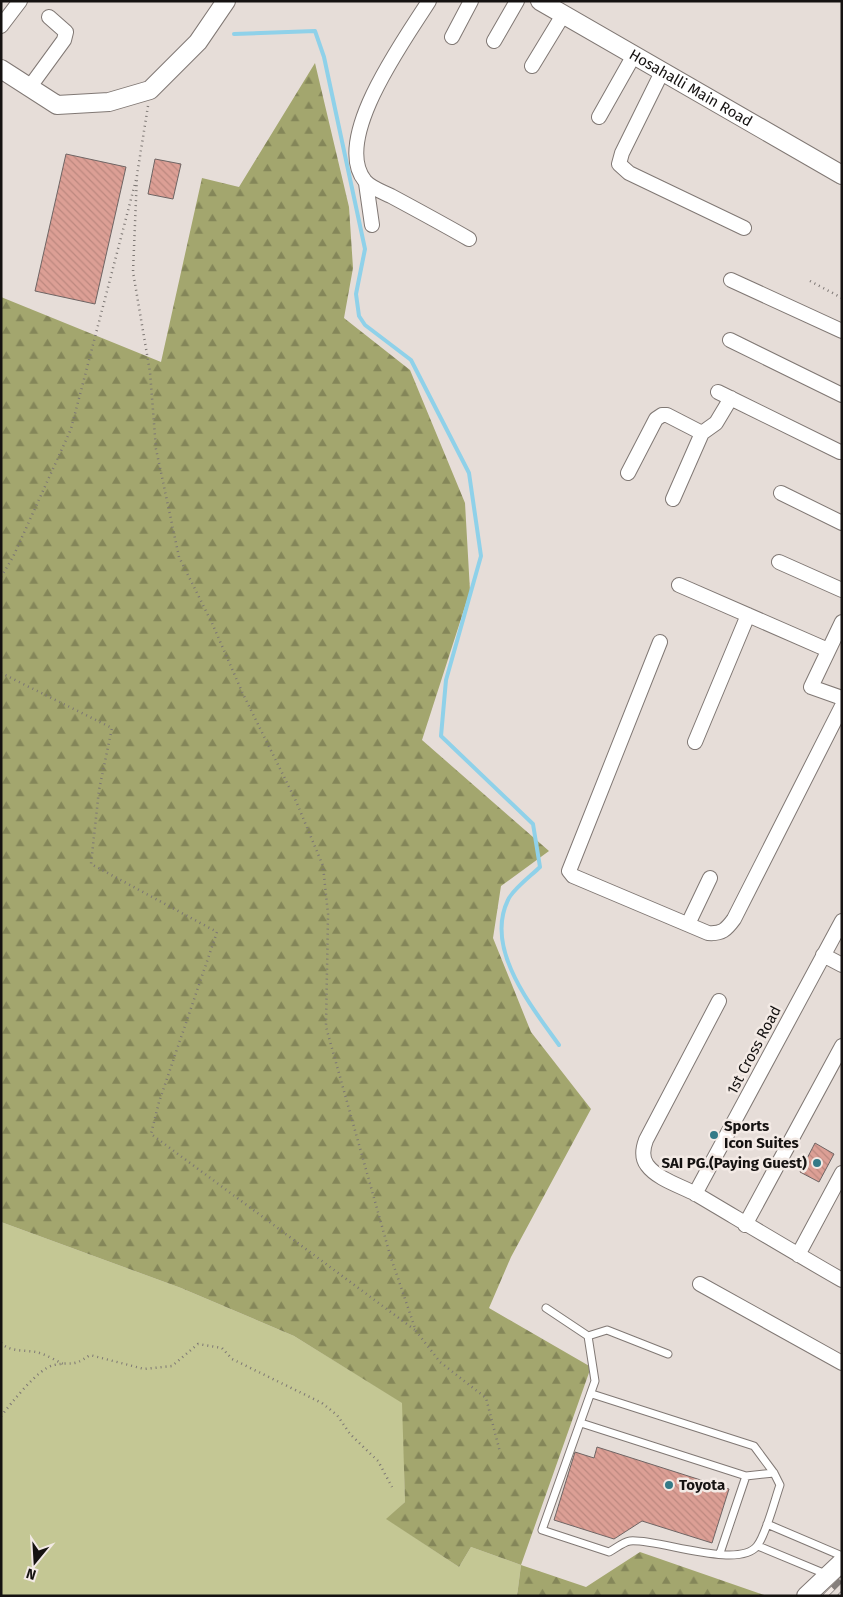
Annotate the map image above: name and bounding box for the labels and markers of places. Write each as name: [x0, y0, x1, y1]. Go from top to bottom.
place label: Sports Icon Suites: [724, 1117, 799, 1152]
marker: Sports Icon Suites: [708, 1129, 720, 1141]
place label: SAI PG.(Paying Guest): [661, 1154, 807, 1172]
marker: SAI PG.(Paying Guest): [811, 1157, 823, 1169]
place label: Toyota: [679, 1476, 725, 1494]
marker: Toyota: [663, 1479, 675, 1491]

